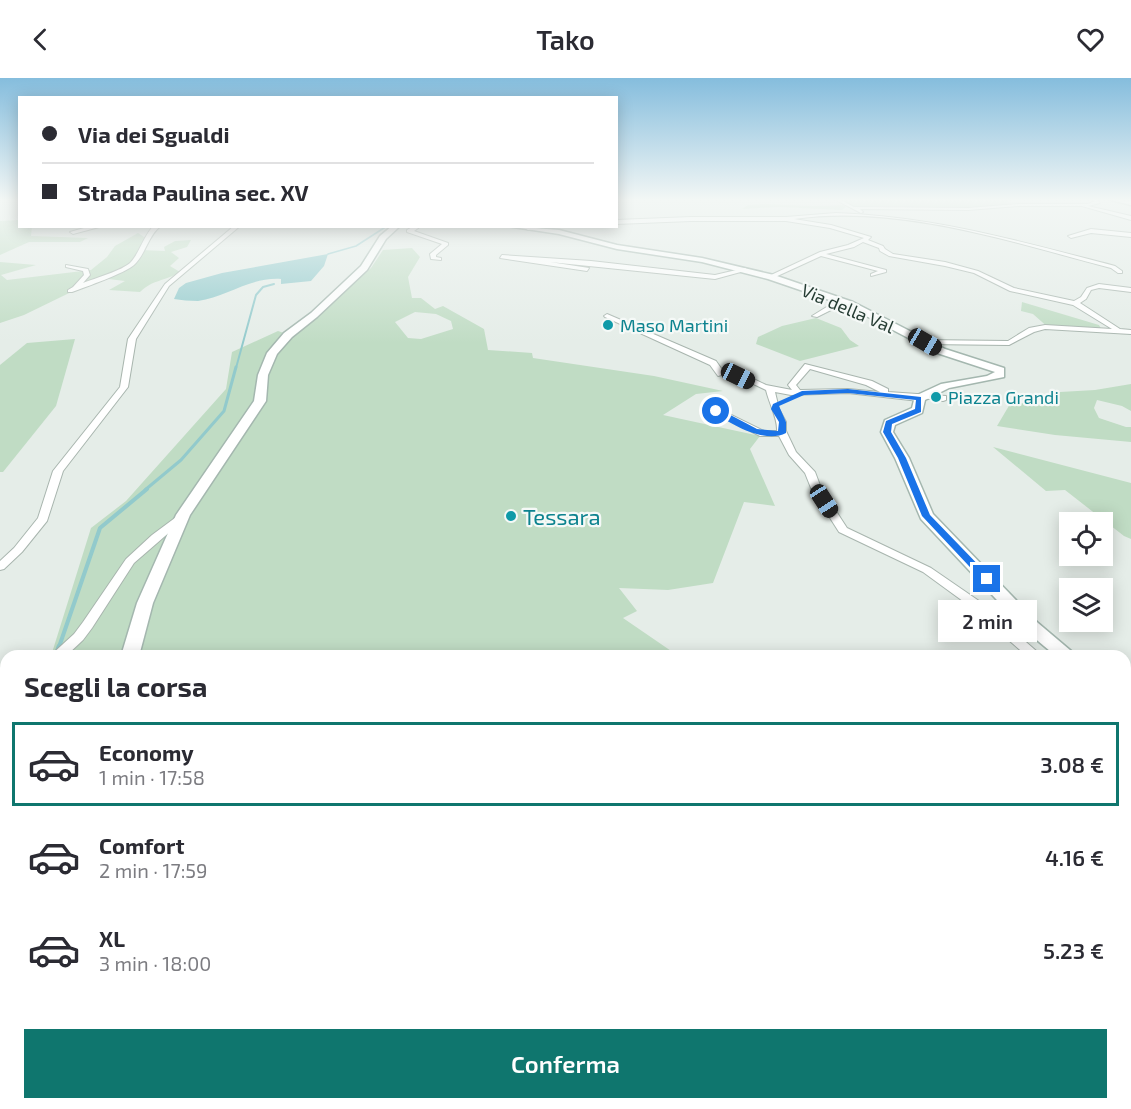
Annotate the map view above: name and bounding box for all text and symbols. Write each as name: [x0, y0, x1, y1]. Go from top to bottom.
icon: back: [24, 23, 57, 56]
text: Tako: [536, 23, 595, 55]
icon: heart: [1074, 23, 1107, 56]
text: Via dei Sgualdi: [78, 121, 230, 147]
text: Strada Paulina sec. XV: [78, 179, 309, 205]
street label: Via della Val: [798, 279, 899, 338]
place label: Maso Martini: [620, 314, 728, 336]
marker: Maso Martini: [601, 318, 615, 332]
car: [905, 325, 945, 359]
car: [718, 360, 758, 392]
place label: Piazza Grandi: [948, 386, 1059, 408]
marker: Piazza Grandi: [929, 390, 943, 404]
route start: [702, 397, 729, 424]
car: [807, 481, 841, 521]
place label: Tessara: [523, 503, 600, 529]
marker: Tessara: [504, 509, 518, 523]
map controls: [1059, 512, 1113, 632]
button: locate: [1059, 512, 1113, 566]
route end: [973, 565, 1000, 592]
button: layers: [1059, 578, 1113, 632]
callout: 2 min: [938, 600, 1036, 642]
text: 2 min: [962, 609, 1013, 633]
text: Scegli la corsa: [24, 670, 207, 702]
icon: car: [27, 737, 81, 791]
text: Economy: [99, 739, 194, 765]
text: 3.08 €: [1040, 751, 1104, 777]
text: 1 min · 17:58: [99, 765, 205, 789]
icon: car: [27, 830, 81, 884]
text: Comfort: [99, 832, 184, 858]
text: 4.16 €: [1045, 844, 1104, 870]
text: 2 min · 17:59: [99, 858, 208, 882]
icon: car: [27, 923, 81, 977]
text: XL: [99, 925, 125, 951]
text: 5.23 €: [1043, 937, 1104, 963]
text: 3 min · 18:00: [99, 951, 211, 975]
button: Conferma: [24, 1029, 1107, 1098]

